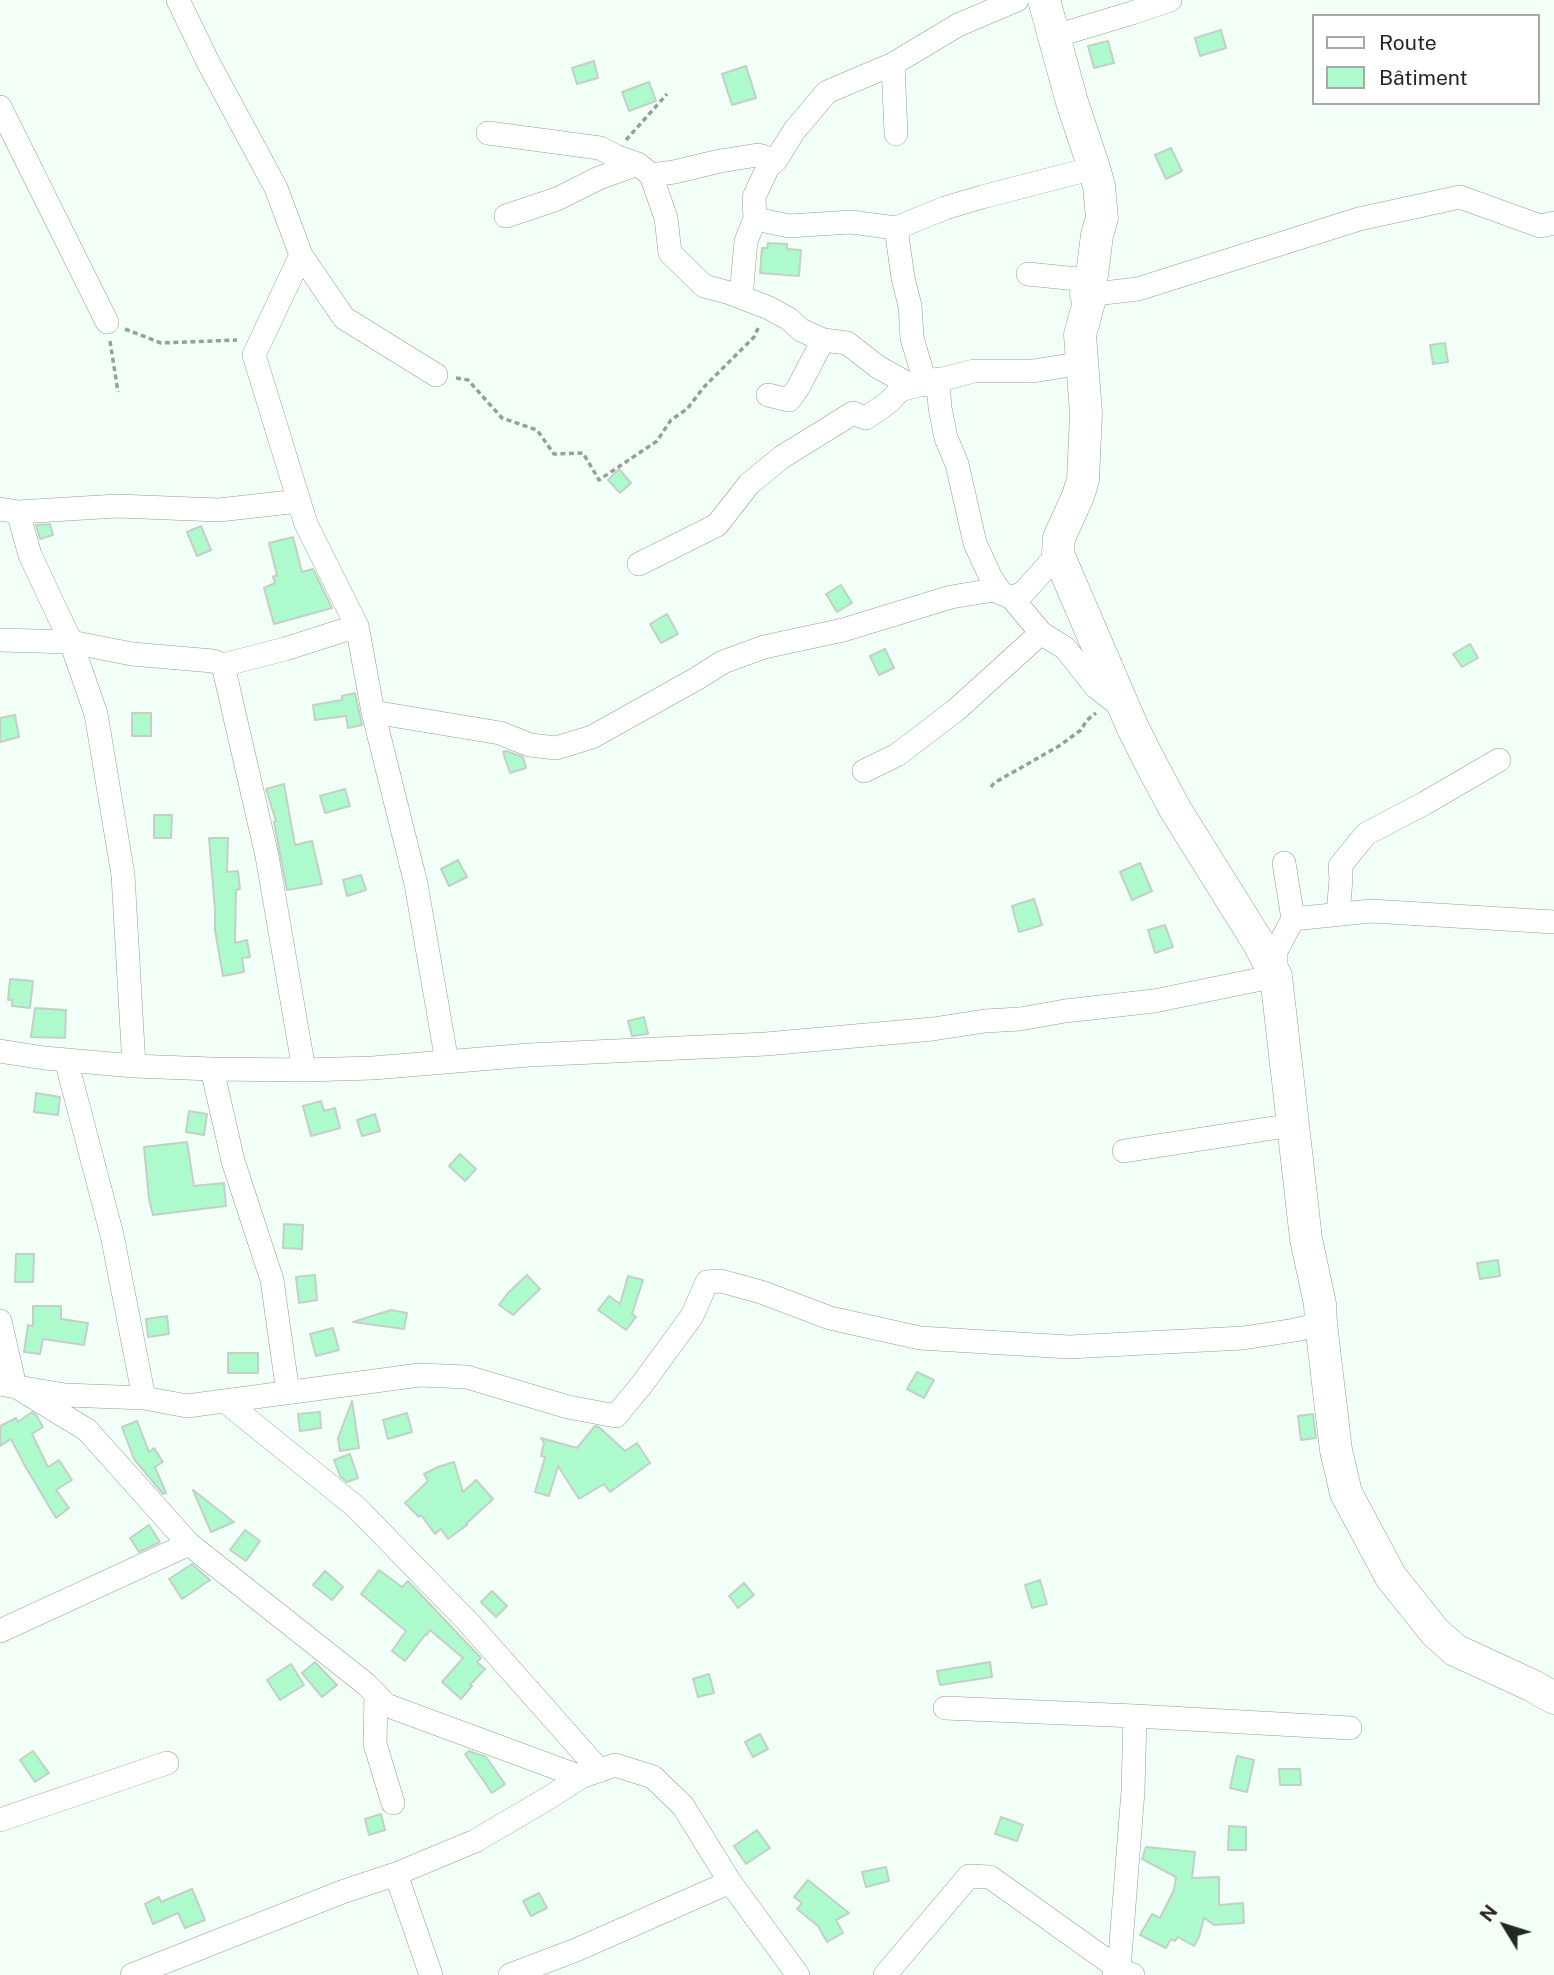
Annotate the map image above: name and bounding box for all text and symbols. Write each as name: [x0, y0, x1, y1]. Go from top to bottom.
legend: [1312, 14, 1540, 105]
text: Route: [1379, 30, 1437, 55]
text: Bâtiment: [1379, 65, 1468, 90]
north arrow: [1470, 1891, 1540, 1961]
text: N: [1475, 1900, 1502, 1926]

